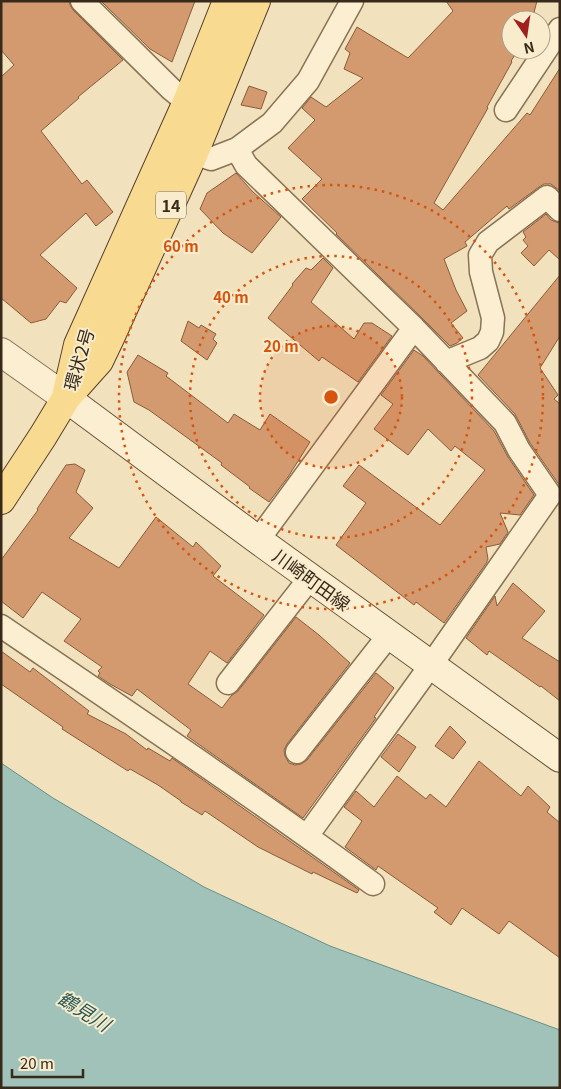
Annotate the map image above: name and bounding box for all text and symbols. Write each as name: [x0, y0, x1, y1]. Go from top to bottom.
north arrow: [501, 10, 551, 60]
text: N: [522, 38, 537, 60]
road number: 14: [156, 192, 186, 218]
text: 60 m: [163, 235, 199, 256]
text: 40 m: [213, 286, 249, 307]
street label: 環状2号: [57, 325, 99, 393]
text: 20 m: [263, 335, 299, 356]
centre of rings: [322, 388, 340, 406]
street label: 川崎町田線: [268, 542, 356, 616]
water label: 鶴見川: [54, 983, 118, 1038]
scale bar: [12, 1046, 84, 1078]
text: 20 m: [20, 1052, 54, 1073]

